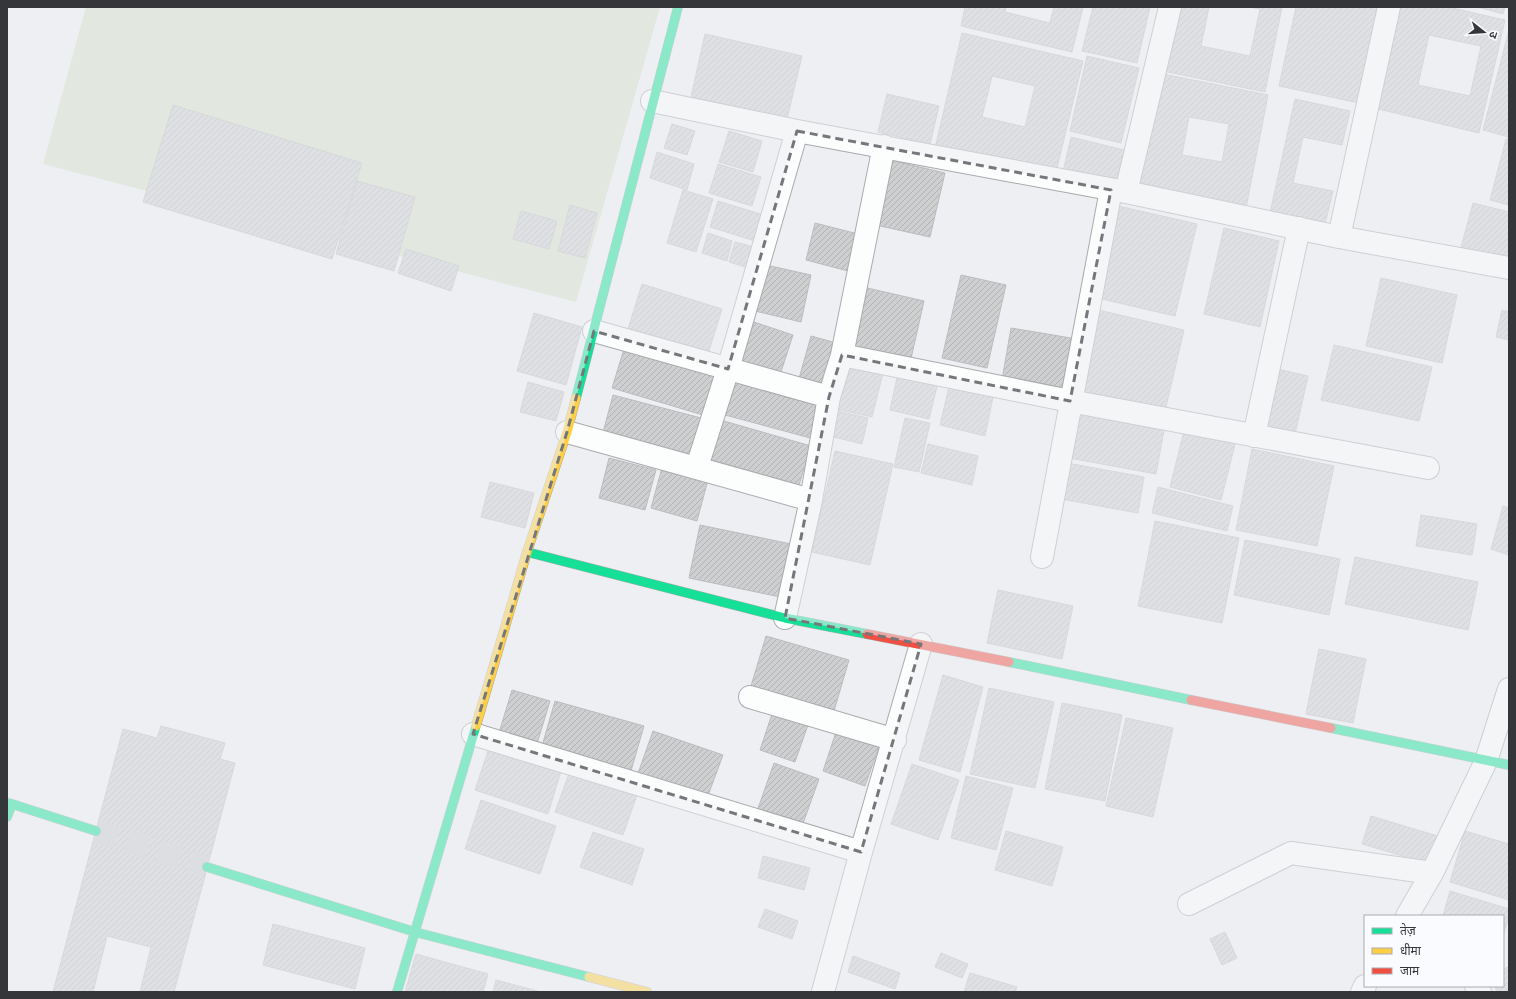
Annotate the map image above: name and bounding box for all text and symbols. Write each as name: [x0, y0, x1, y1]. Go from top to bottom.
north arrow: [1464, 12, 1504, 52]
text: उ: [1486, 30, 1500, 40]
legend: [1364, 915, 1504, 987]
text: तेज़: [1400, 923, 1417, 938]
text: धीमा: [1400, 943, 1422, 958]
text: जाम: [1400, 964, 1420, 978]

